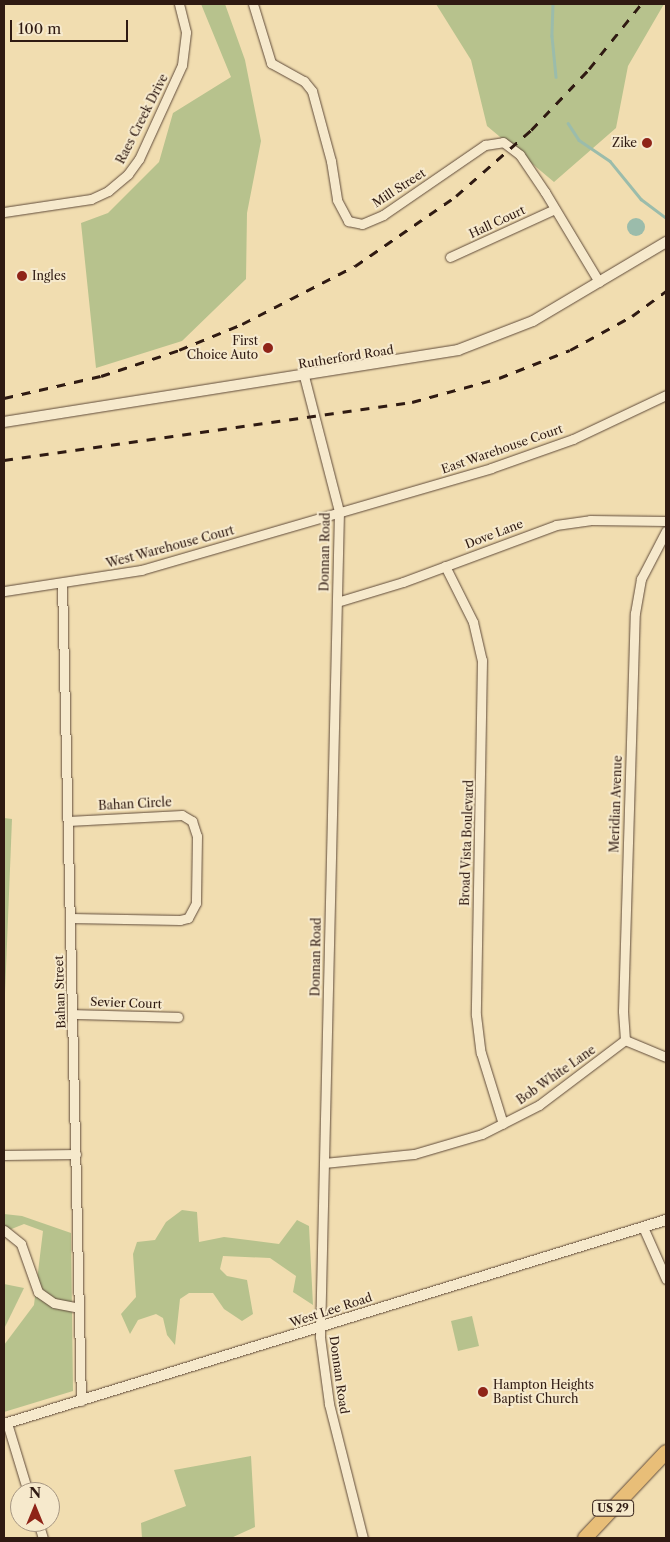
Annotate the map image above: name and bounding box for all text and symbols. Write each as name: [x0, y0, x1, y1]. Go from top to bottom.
scale bar: [12, 10, 130, 42]
text: 100 m: [18, 19, 61, 38]
street label: Raes Creek Drive: [113, 72, 171, 166]
place label: Zike: [612, 136, 637, 150]
marker: Zike: [641, 137, 653, 149]
street label: Mill Street: [370, 166, 428, 210]
street label: Hall Court: [467, 203, 527, 241]
place label: Ingles: [32, 269, 66, 283]
marker: Ingles: [16, 270, 28, 282]
place label: First Choice Auto: [186, 334, 258, 362]
marker: First Choice Auto: [262, 342, 274, 354]
street label: Rutherford Road: [297, 342, 395, 372]
street label: East Warehouse Court: [439, 421, 565, 477]
street label: Donnan Road: [317, 512, 333, 592]
street label: Dove Lane: [463, 516, 525, 552]
street label: West Warehouse Court: [104, 523, 236, 571]
street label: Meridian Avenue: [607, 755, 625, 853]
street label: Broad Vista Boulevard: [458, 780, 476, 906]
street label: Bahan Circle: [98, 795, 172, 813]
street label: Donnan Road: [308, 917, 324, 997]
street label: Bahan Street: [52, 955, 68, 1029]
street label: Sevier Court: [90, 995, 162, 1011]
street label: Bob White Lane: [514, 1042, 598, 1108]
street label: West Lee Road: [288, 1290, 374, 1330]
street label: Donnan Road: [326, 1335, 352, 1415]
place label: Hampton Heights Baptist Church: [493, 1378, 594, 1406]
marker: Hampton Heights Baptist Church: [477, 1386, 489, 1398]
north arrow: [10, 1482, 60, 1532]
text: N: [29, 1484, 41, 1502]
road number: US 29: [592, 1500, 634, 1516]

